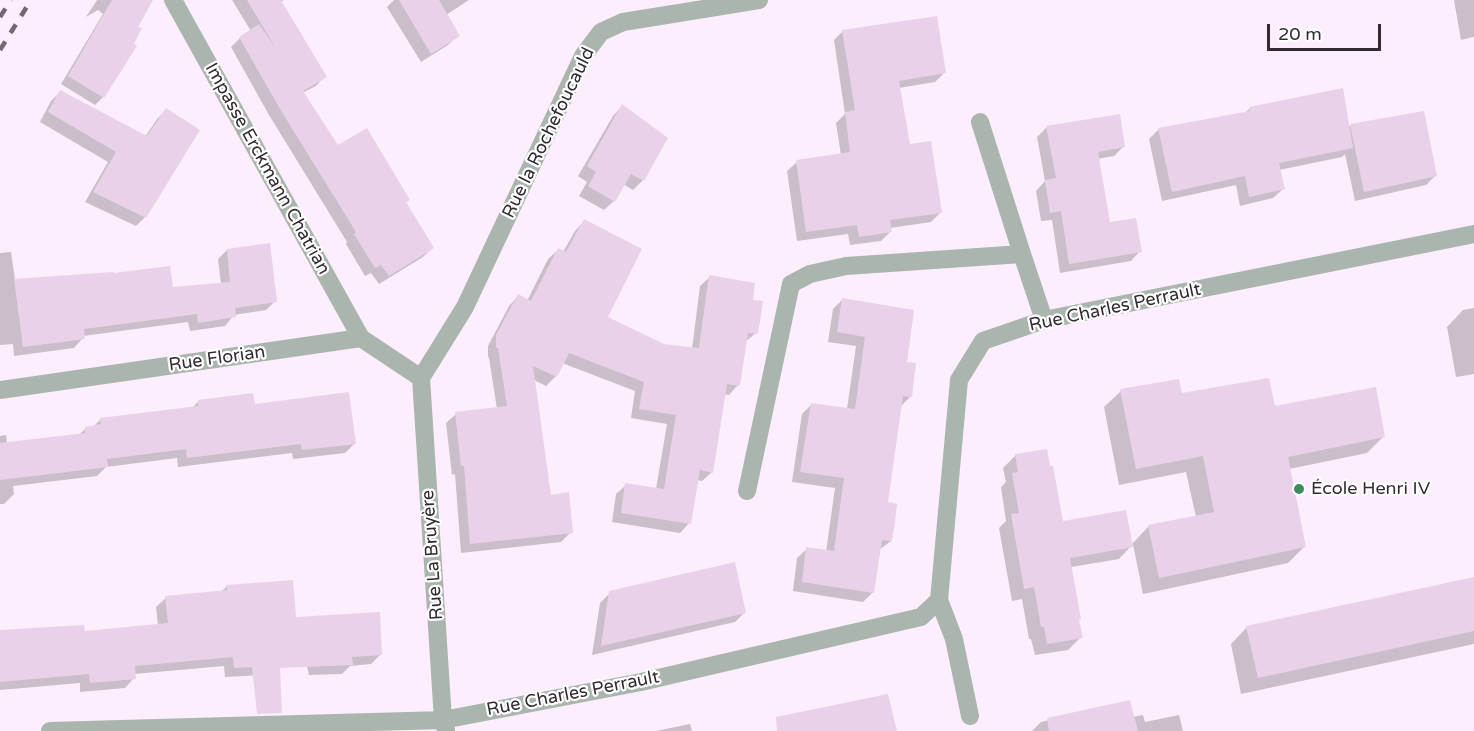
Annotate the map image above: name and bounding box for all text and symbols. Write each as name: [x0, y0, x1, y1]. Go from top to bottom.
scale bar: [1270, 12, 1384, 50]
text: 20 m: [1278, 23, 1322, 45]
street label: Rue la Rochefoucauld: [498, 44, 600, 222]
street label: Impasse Erckmann Chatrian: [200, 59, 334, 279]
street label: Rue Charles Perrault: [1027, 279, 1203, 337]
street label: Rue Florian: [167, 342, 267, 376]
place label: École Henri IV: [1311, 478, 1430, 500]
marker: École Henri IV: [1292, 482, 1306, 496]
street label: Rue La Bruyère: [418, 489, 448, 621]
street label: Rue Charles Perrault: [485, 667, 661, 721]

